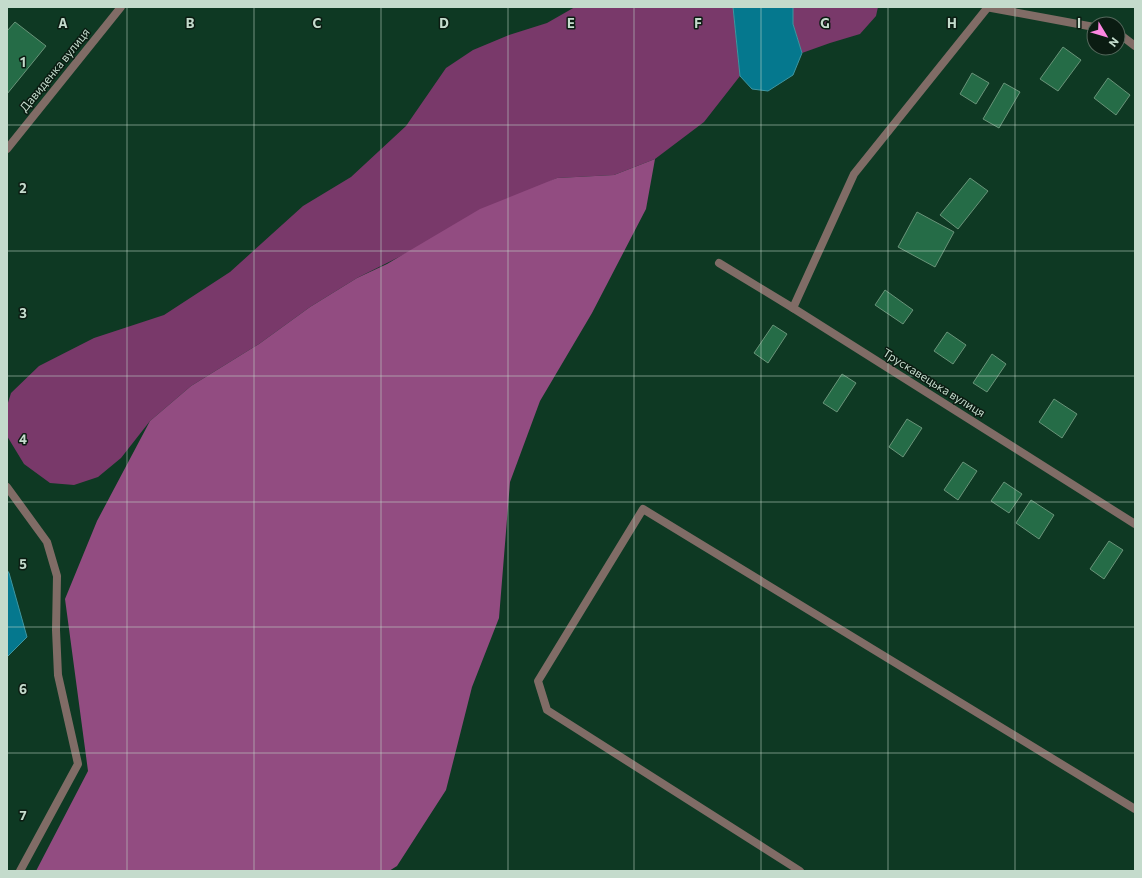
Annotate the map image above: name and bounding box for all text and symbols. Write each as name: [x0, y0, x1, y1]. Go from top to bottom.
text: A: [58, 15, 68, 31]
text: B: [186, 15, 195, 31]
text: C: [313, 15, 322, 31]
text: D: [439, 15, 449, 31]
text: E: [567, 15, 575, 31]
text: F: [694, 15, 702, 31]
text: G: [820, 15, 830, 31]
text: H: [947, 15, 957, 31]
text: I: [1077, 15, 1081, 31]
north arrow: [1086, 16, 1126, 56]
street label: Давиденка вулиця: [16, 25, 92, 114]
text: N: [1107, 35, 1122, 50]
text: 1: [20, 54, 26, 70]
text: 2: [19, 180, 27, 196]
text: 3: [19, 305, 27, 321]
street label: Трускавецька вулиця: [881, 345, 988, 419]
text: 4: [19, 431, 27, 447]
text: 5: [19, 556, 27, 572]
text: 6: [19, 681, 27, 697]
text: 7: [19, 807, 27, 823]

